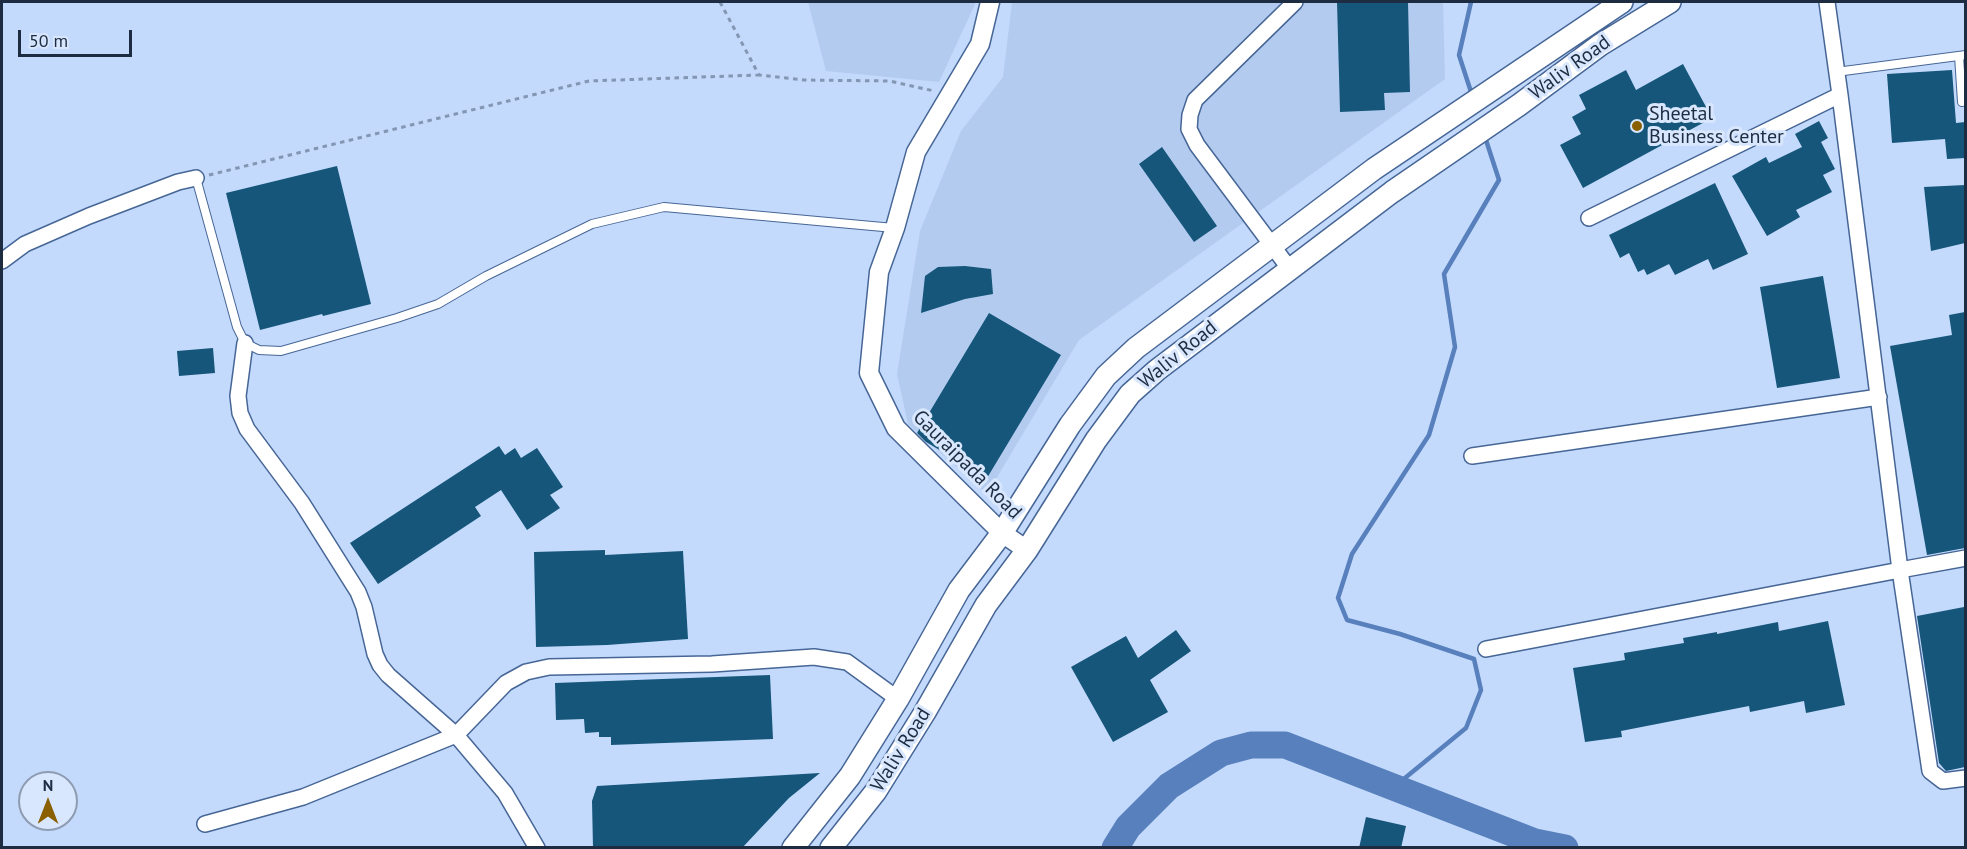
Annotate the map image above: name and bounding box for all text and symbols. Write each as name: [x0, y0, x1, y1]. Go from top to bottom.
scale bar: [21, 18, 135, 56]
text: 50 m: [29, 29, 68, 52]
street label: Waliv Road: [1525, 31, 1615, 105]
place label: Sheetal Business Center: [1649, 102, 1784, 149]
marker: Sheetal Business Center: [1630, 119, 1644, 133]
street label: Waliv Road: [1134, 316, 1222, 394]
street label: Gauraipada Road: [908, 406, 1026, 524]
street label: Waliv Road: [866, 704, 936, 796]
north arrow: [18, 771, 78, 831]
text: N: [43, 775, 53, 795]

